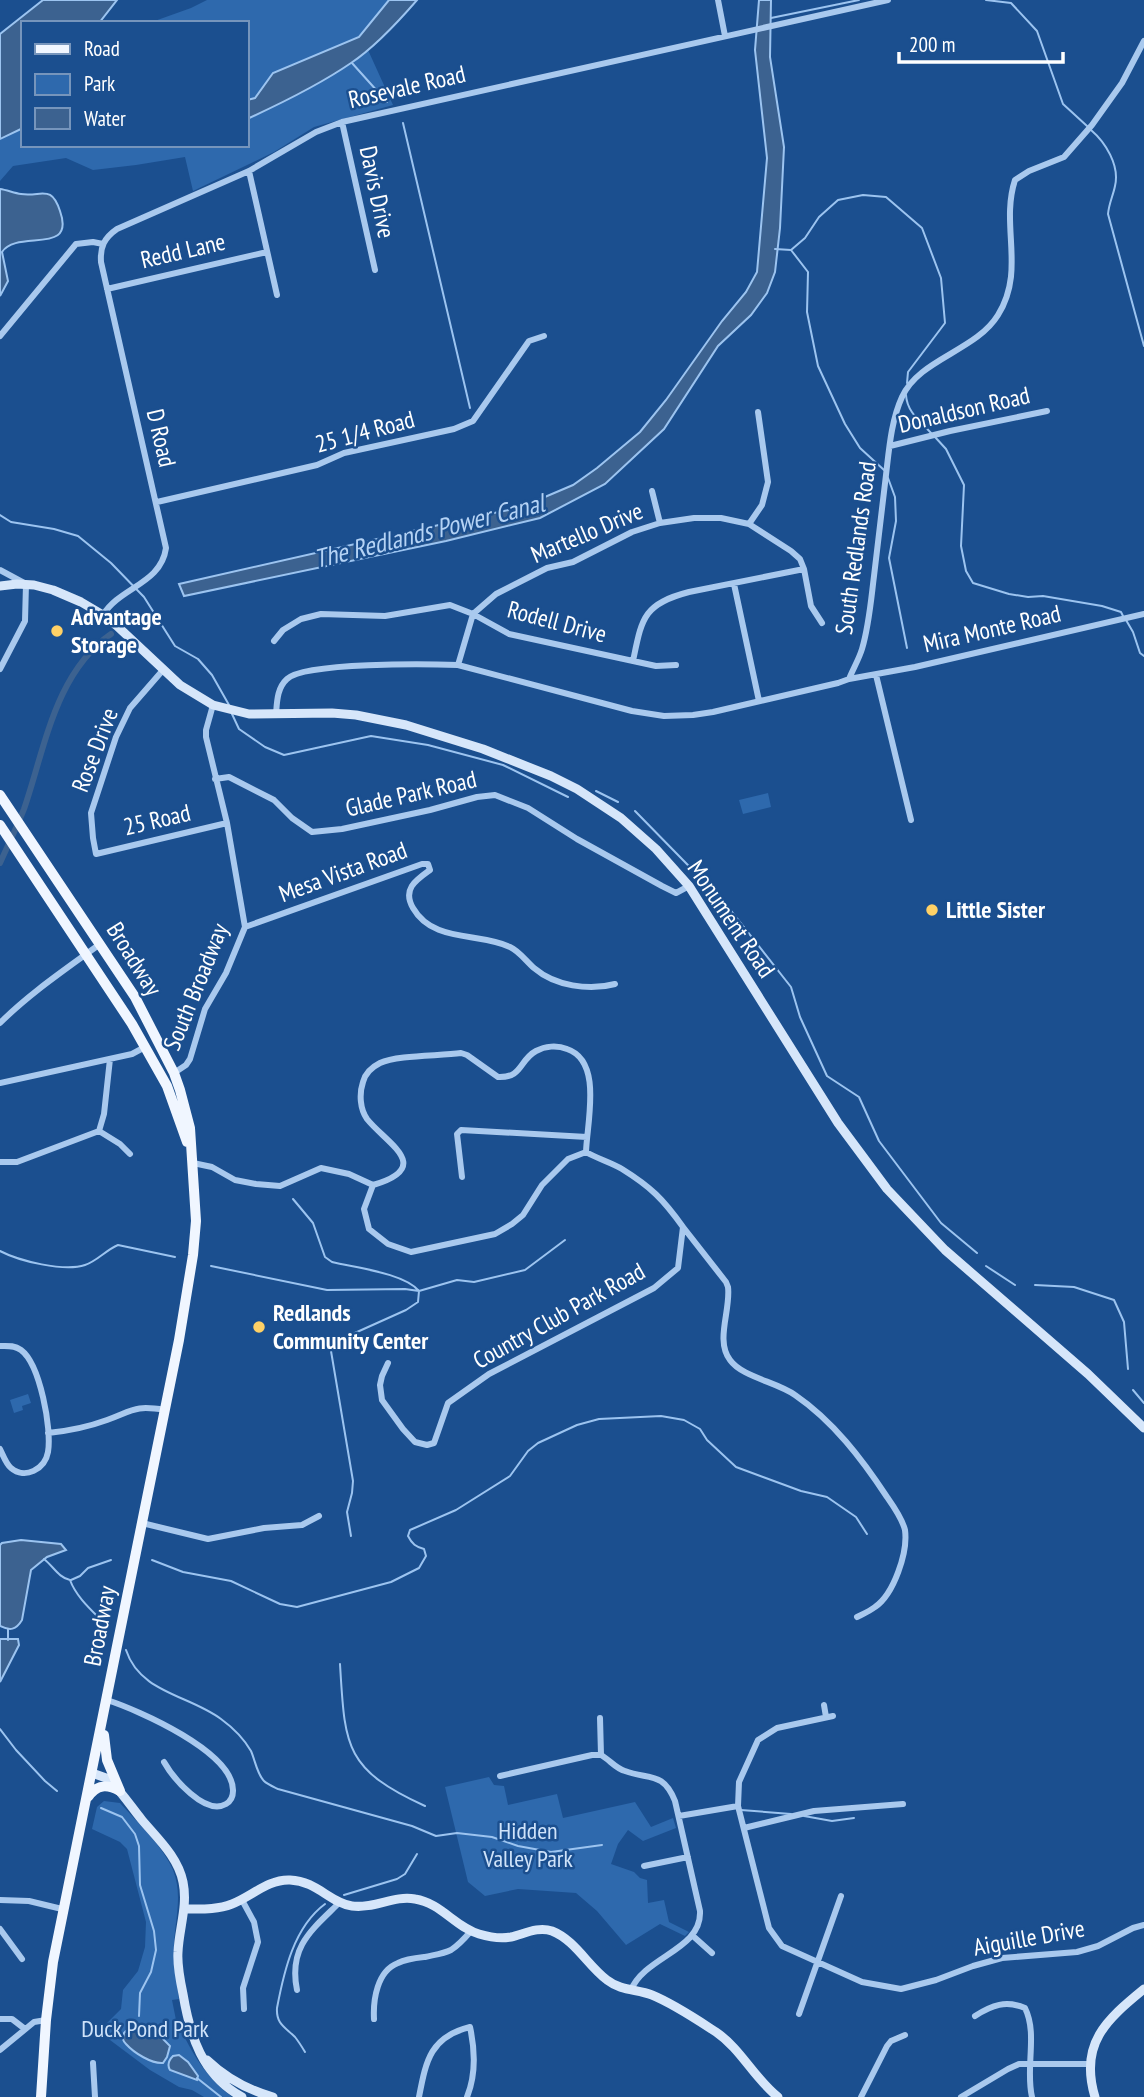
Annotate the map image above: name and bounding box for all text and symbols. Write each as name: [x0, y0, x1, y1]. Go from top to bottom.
legend: [21, 21, 248, 147]
scale bar: [899, 21, 1064, 65]
text: 200 m: [909, 31, 955, 58]
text: Road: [84, 35, 120, 62]
street label: Rosevale Road: [345, 58, 468, 115]
text: Park: [84, 70, 115, 97]
text: Water: [84, 105, 126, 132]
street label: Davis Drive: [353, 143, 402, 241]
street label: Redd Lane: [137, 226, 228, 275]
street label: Donaldson Road: [895, 379, 1033, 440]
street label: 25 1/4 Road: [312, 403, 418, 460]
street label: D Road: [140, 406, 183, 470]
street label: South Redlands Road: [828, 459, 883, 636]
water label: The Redlands Power Canal: [310, 485, 550, 575]
street label: Martello Drive: [526, 495, 647, 570]
street label: Rodell Drive: [504, 593, 610, 650]
street label: Mira Monte Road: [920, 598, 1064, 659]
place label: Advantage Storage: [70, 601, 162, 660]
marker: Advantage Storage: [49, 623, 65, 639]
street label: Rose Drive: [64, 703, 125, 796]
street label: Glade Park Road: [342, 763, 479, 824]
street label: 25 Road: [120, 797, 193, 842]
street label: Mesa Vista Road: [275, 834, 411, 909]
street label: Monument Road: [681, 854, 782, 983]
place label: Little Sister: [946, 894, 1046, 925]
marker: Little Sister: [924, 902, 940, 918]
street label: Broadway: [100, 916, 169, 1001]
street label: South Broadway: [156, 919, 235, 1055]
street label: Country Club Park Road: [467, 1255, 650, 1376]
place label: Redlands Community Center: [273, 1297, 429, 1356]
marker: Redlands Community Center: [251, 1319, 267, 1335]
street label: Broadway: [77, 1583, 122, 1669]
park label: Hidden Valley Park: [482, 1815, 573, 1874]
street label: Aiguille Drive: [971, 1912, 1087, 1963]
park label: Duck Pond Park: [81, 2013, 209, 2044]

